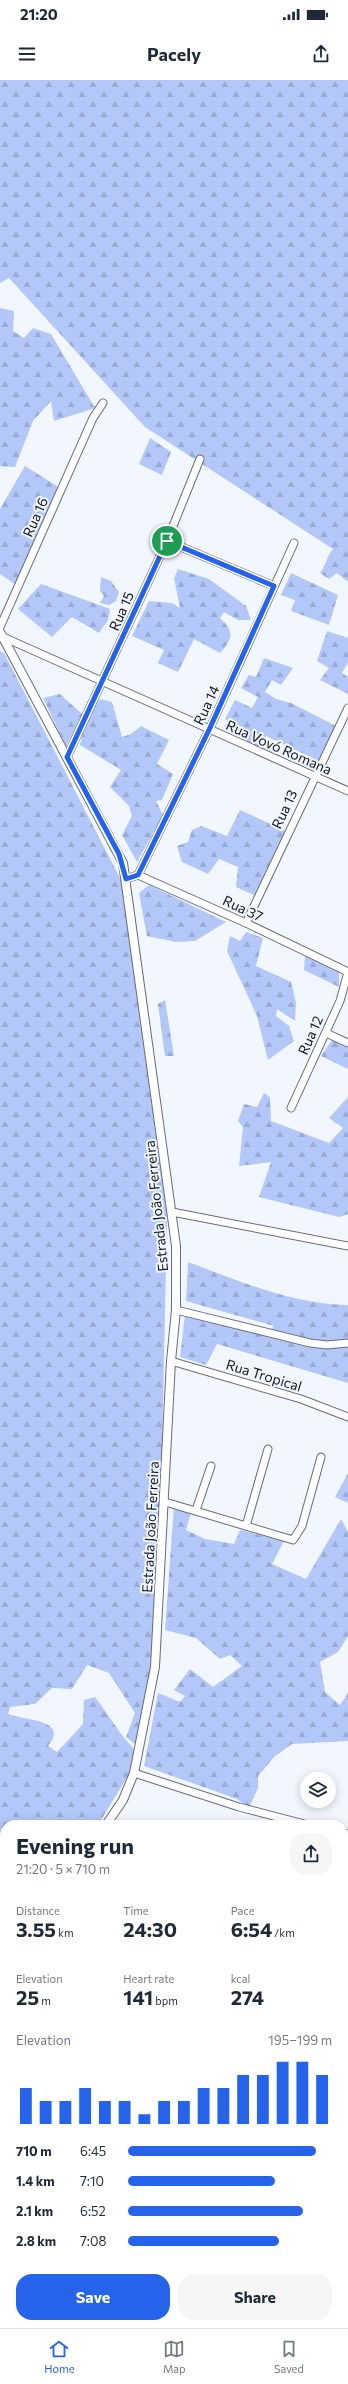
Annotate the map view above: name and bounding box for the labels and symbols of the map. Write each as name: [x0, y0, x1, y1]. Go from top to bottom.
street label: Rua 16: [19, 495, 51, 539]
pin: [150, 524, 184, 558]
street label: Rua 15: [105, 589, 137, 633]
street label: Rua 14: [190, 682, 223, 727]
street label: Rua Vovó Romana: [223, 716, 335, 778]
street label: Rua 13: [268, 787, 300, 831]
street label: Rua 37: [220, 891, 266, 925]
street label: Rua 12: [294, 1013, 326, 1057]
street label: Estrada João Ferreira: [141, 1140, 171, 1272]
street label: Rua Tropical: [224, 1355, 304, 1395]
street label: Estrada João Ferreira: [138, 1461, 162, 1593]

